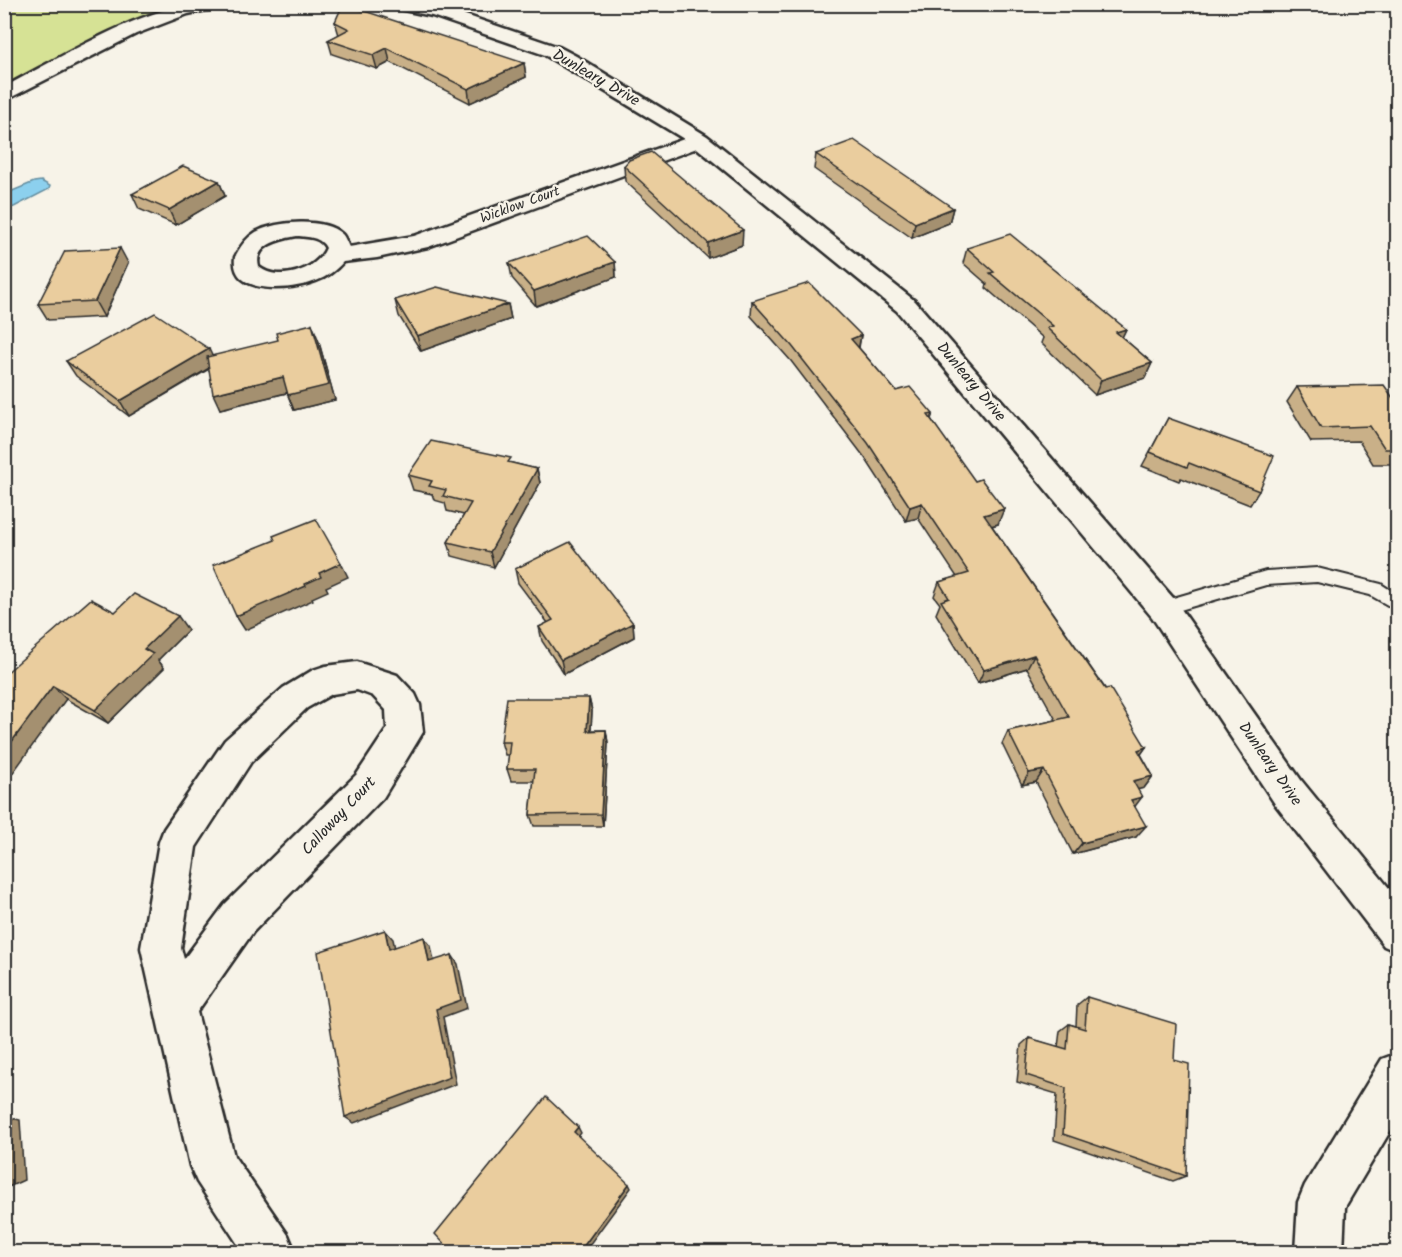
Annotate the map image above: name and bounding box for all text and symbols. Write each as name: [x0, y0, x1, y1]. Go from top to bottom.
street label: Dunleary Drive: [547, 43, 645, 113]
street label: Wicklow Court: [477, 180, 563, 230]
street label: Dunleary Drive: [930, 337, 1012, 427]
street label: Dunleary Drive: [1232, 717, 1308, 811]
street label: Calloway Court: [296, 770, 383, 861]

